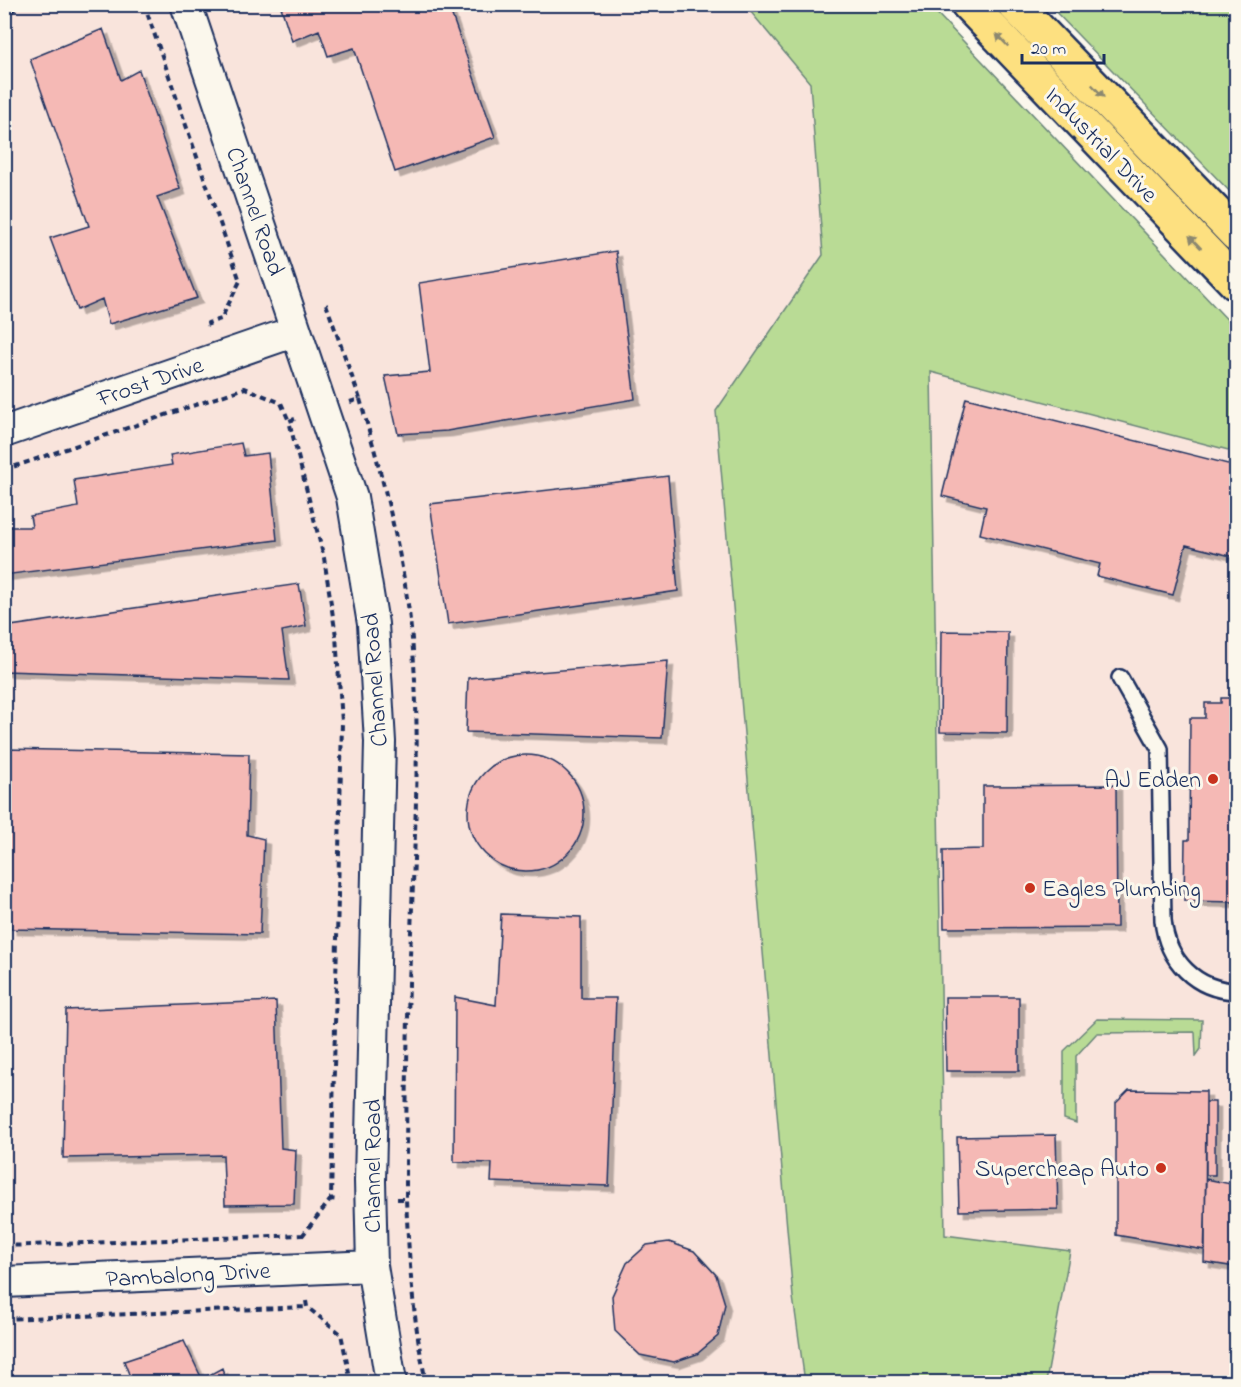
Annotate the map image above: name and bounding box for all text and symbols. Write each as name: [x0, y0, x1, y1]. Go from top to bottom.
scale bar: [1022, 27, 1104, 65]
one-way arrow: [996, 34, 1010, 48]
text: 20 m: [1031, 37, 1066, 63]
street label: Industrial Drive: [1036, 80, 1165, 212]
one-way arrow: [1090, 84, 1104, 98]
street label: Channel Road: [215, 143, 292, 281]
one-way arrow: [1189, 235, 1202, 250]
street label: Frost Drive: [92, 349, 209, 418]
street label: Channel Road: [354, 611, 399, 748]
place label: AJ Edden: [1104, 764, 1201, 799]
marker: AJ Edden: [1206, 772, 1220, 786]
place label: Eagles Plumbing: [1042, 873, 1201, 908]
marker: Eagles Plumbing: [1023, 881, 1037, 895]
street label: Channel Road: [357, 1098, 392, 1233]
place label: Supercheap Auto: [975, 1153, 1149, 1188]
marker: Supercheap Auto: [1154, 1161, 1168, 1175]
street label: Pambalong Drive: [105, 1255, 272, 1298]

